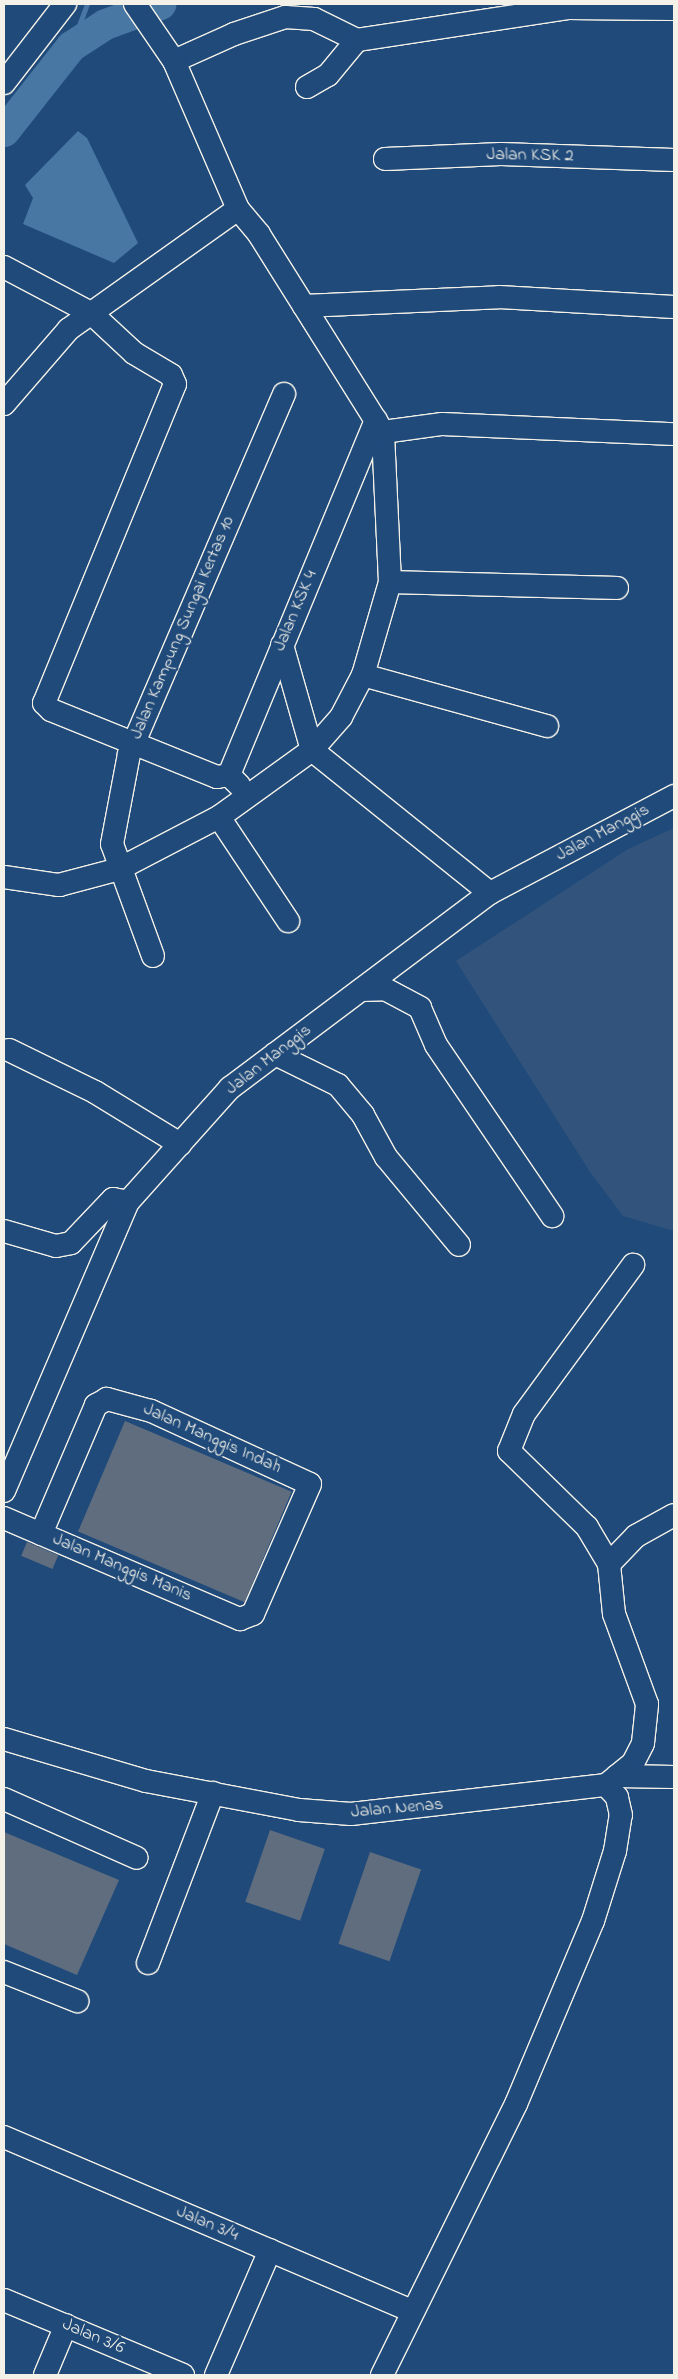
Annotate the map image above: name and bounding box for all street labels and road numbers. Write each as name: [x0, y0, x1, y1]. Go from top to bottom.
street label: Jalan KSK 2: [486, 144, 574, 168]
street label: Jalan Kampung Sungai Kertas 10: [126, 513, 240, 743]
street label: Jalan KSK 4: [269, 567, 323, 655]
street label: Jalan Manggis: [553, 799, 653, 867]
street label: Jalan Manggis: [222, 1020, 316, 1100]
street label: Jalan Manggis Indah: [140, 1399, 284, 1479]
street label: Jalan Manggis Manis: [49, 1529, 195, 1607]
street label: Jalan Nenas: [350, 1794, 444, 1824]
street label: Jalan 3/4: [173, 2201, 241, 2247]
street label: Jalan 3/6: [59, 2314, 127, 2360]

